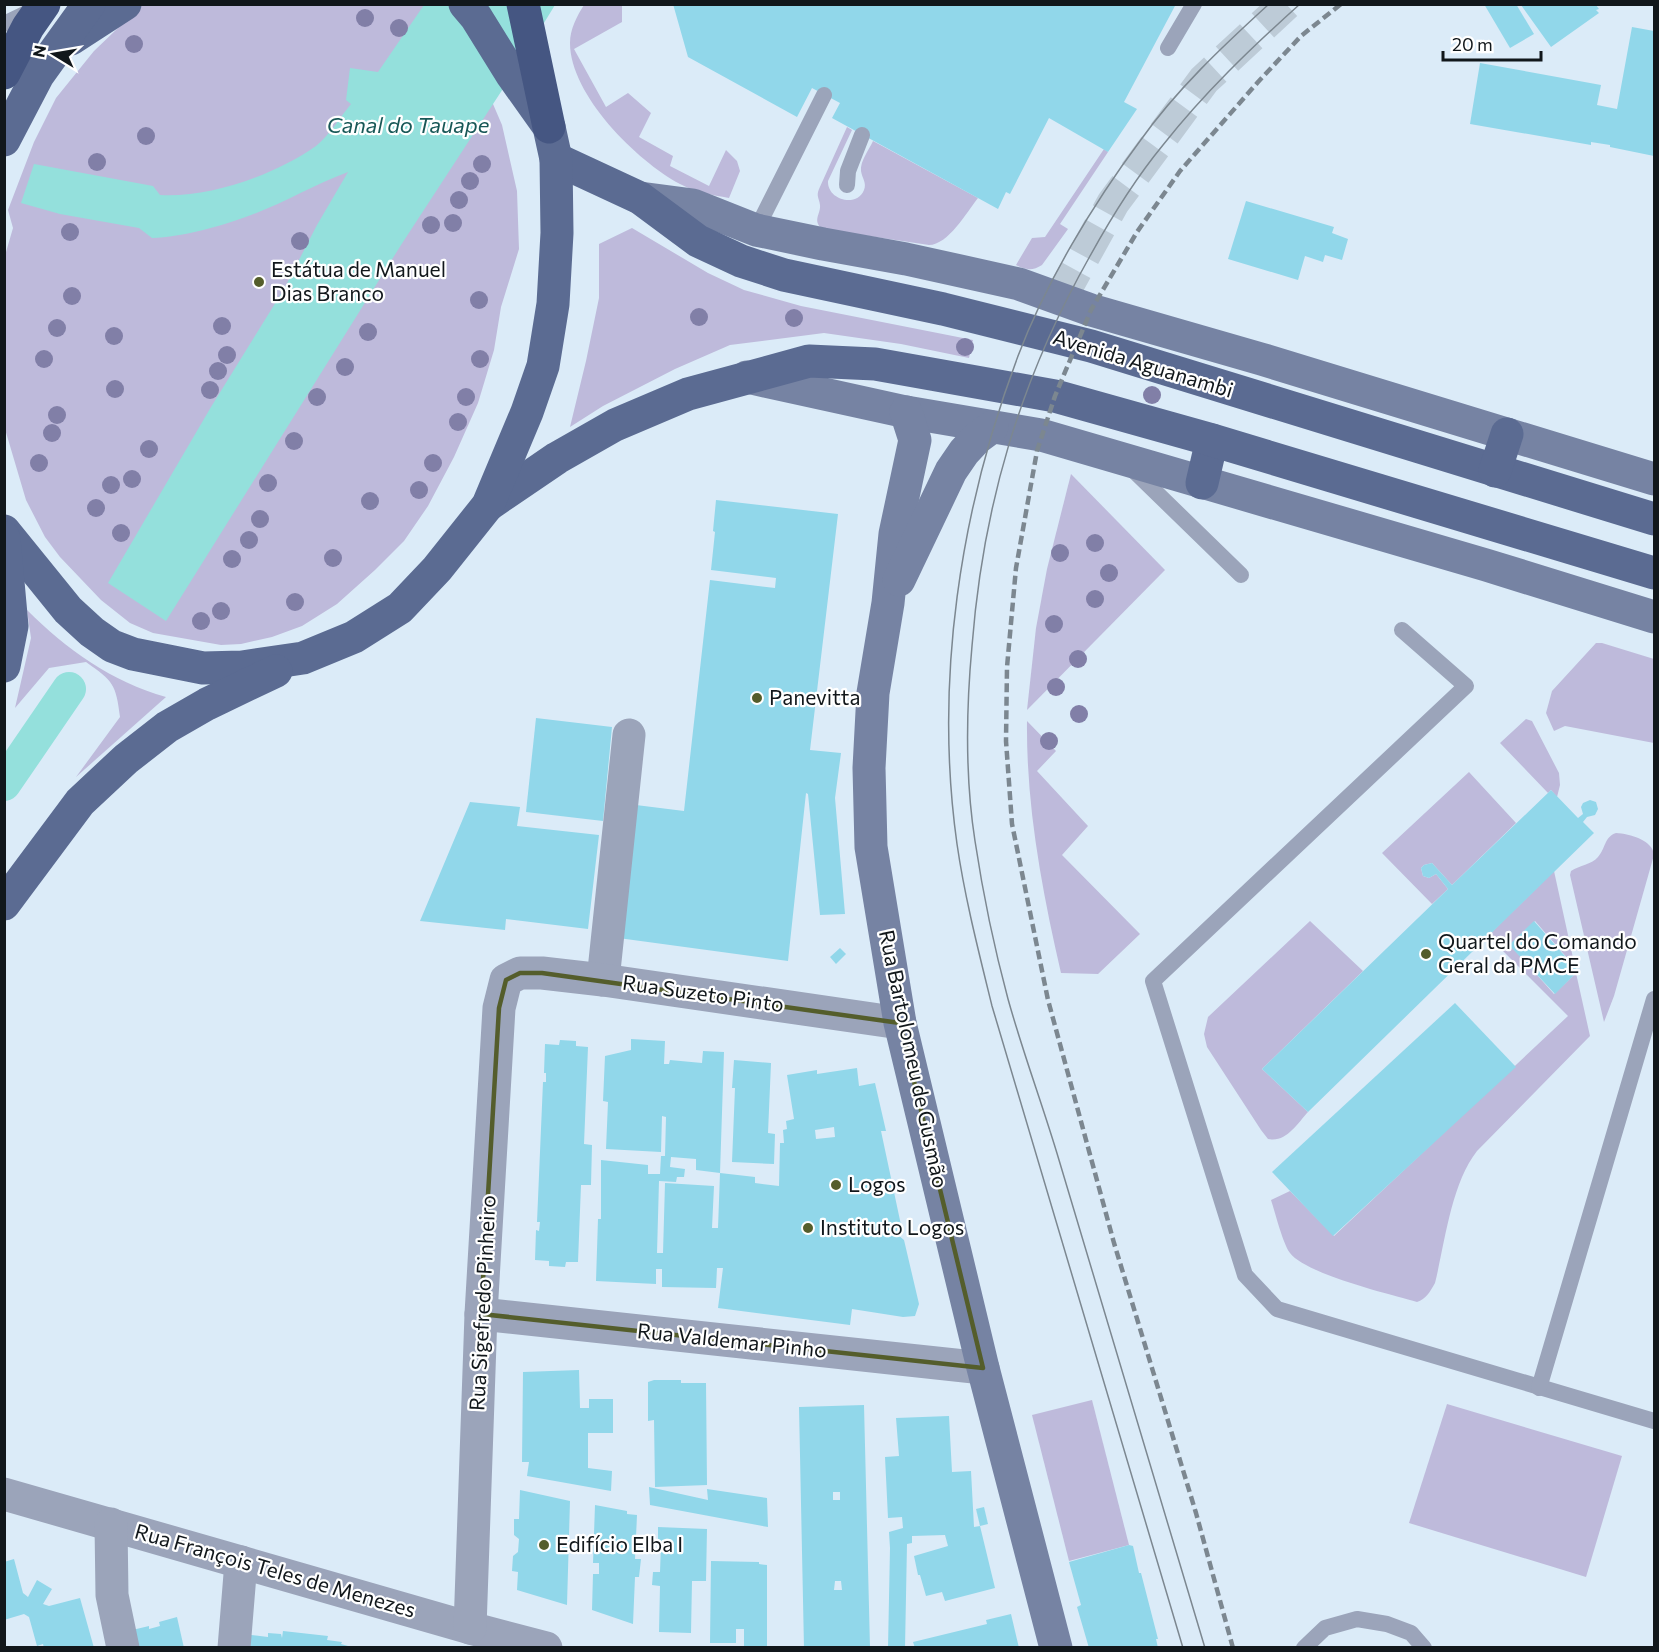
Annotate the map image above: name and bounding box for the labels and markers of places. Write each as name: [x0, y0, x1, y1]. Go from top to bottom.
place label: Estátua de Manuel Dias Branco: [271, 256, 446, 305]
marker: Estátua de Manuel Dias Branco: [252, 275, 266, 289]
place label: Panevitta: [769, 684, 860, 709]
marker: Panevitta: [750, 691, 764, 705]
place label: Quartel do Comando Geral da PMCE: [1438, 928, 1637, 977]
marker: Quartel do Comando Geral da PMCE: [1419, 947, 1433, 961]
place label: Logos: [848, 1171, 906, 1196]
marker: Logos: [829, 1178, 843, 1192]
place label: Instituto Logos: [820, 1214, 964, 1239]
marker: Instituto Logos: [801, 1221, 815, 1235]
place label: Edifício Elba I: [556, 1531, 683, 1556]
marker: Edifício Elba I: [537, 1538, 551, 1552]

